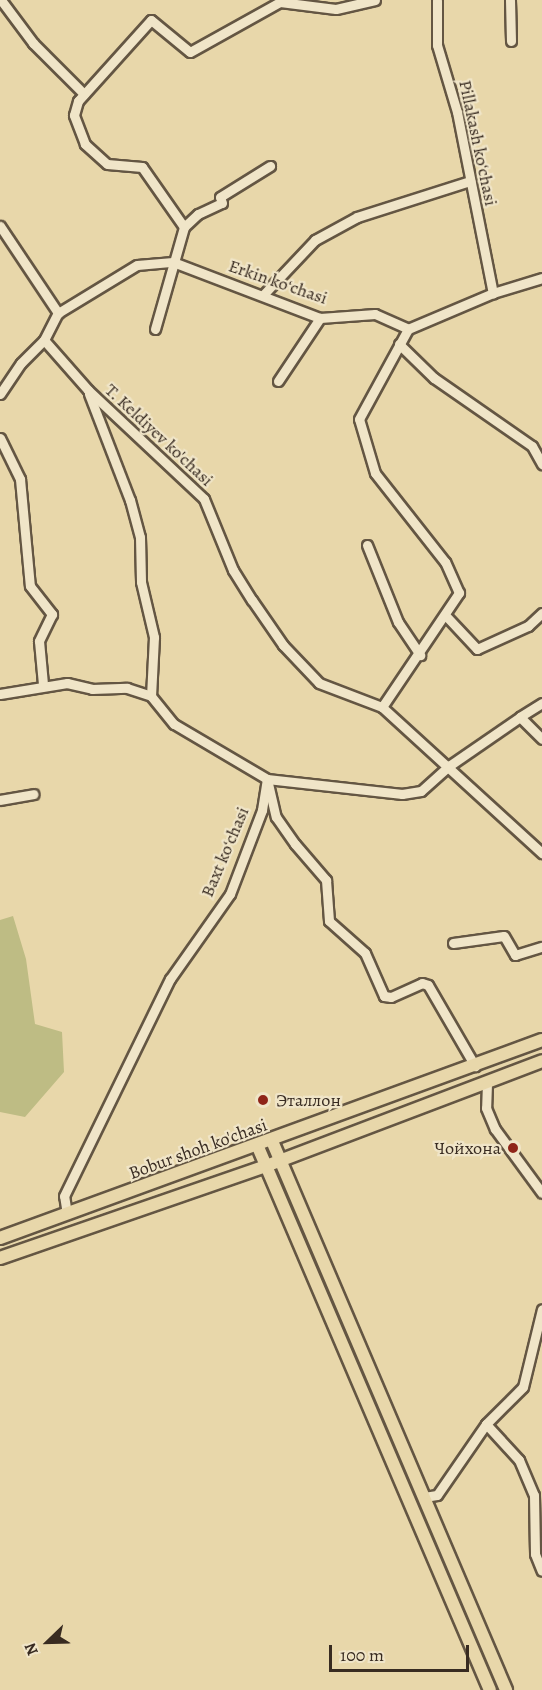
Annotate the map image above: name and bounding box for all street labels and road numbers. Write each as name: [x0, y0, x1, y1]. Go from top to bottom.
street label: Pillakash koʻchasi: [454, 78, 502, 208]
street label: Erkin koʻchasi: [226, 255, 330, 309]
street label: T. Keldiyev ko'chasi: [100, 379, 218, 491]
street label: Baxt koʻchasi: [196, 804, 254, 900]
street label: Bobur shoh ko'chasi: [126, 1114, 270, 1184]

